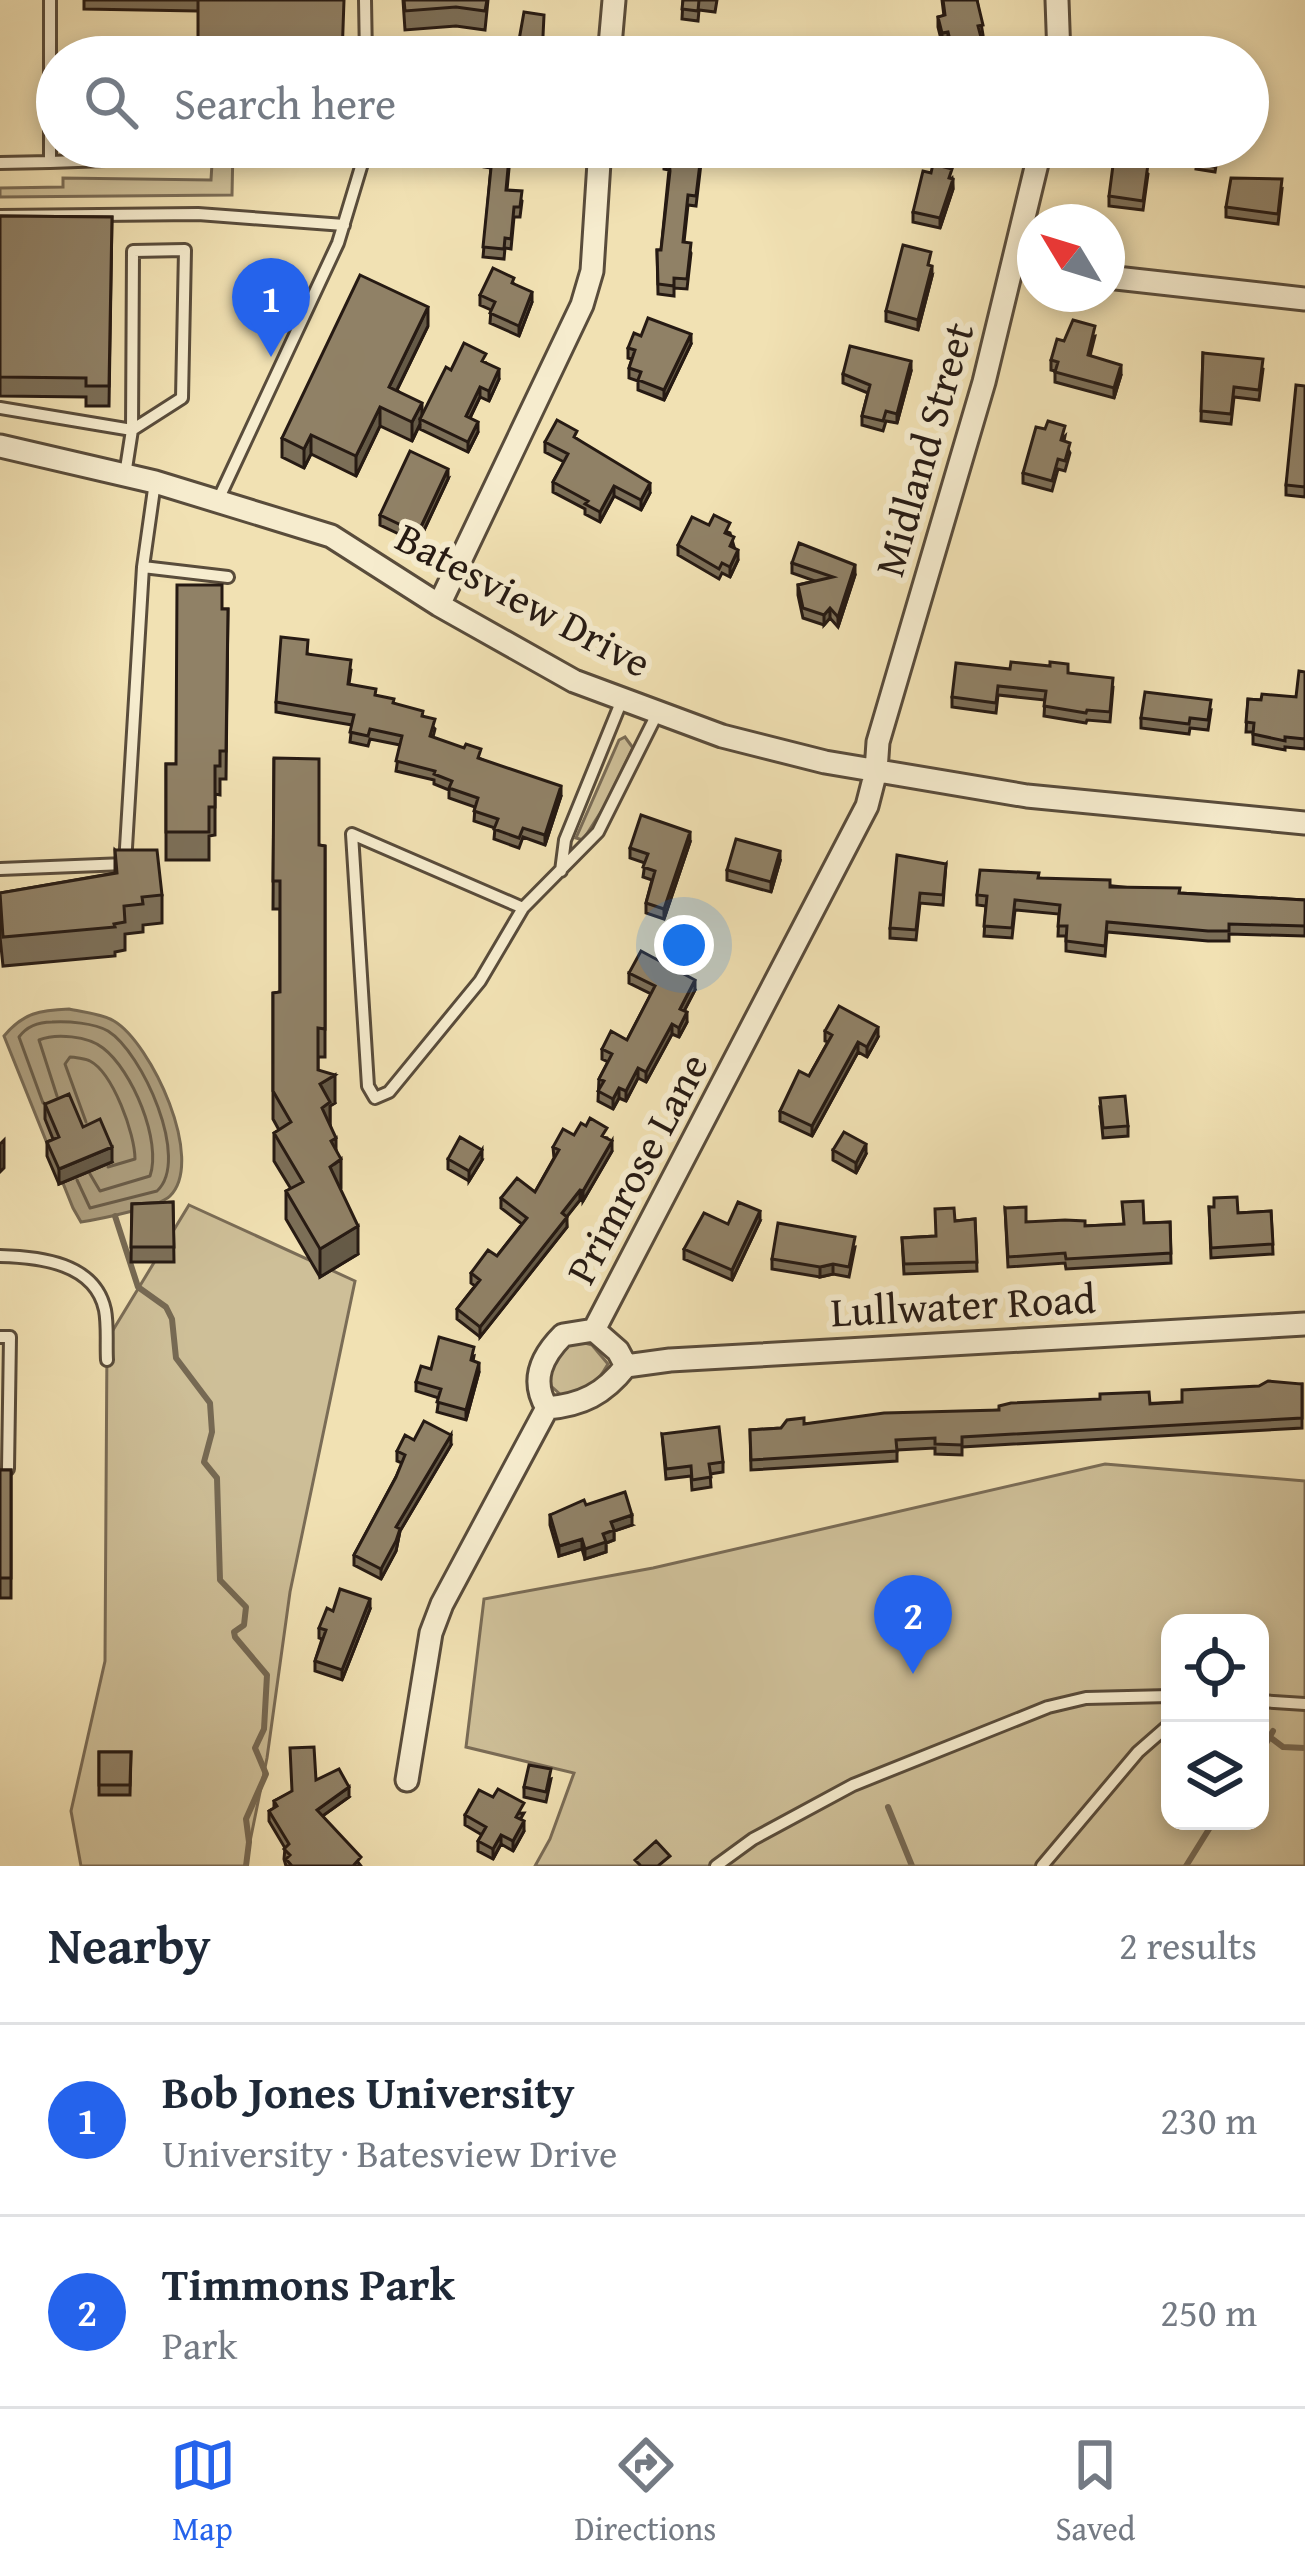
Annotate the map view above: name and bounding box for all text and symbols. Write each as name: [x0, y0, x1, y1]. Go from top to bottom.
search box: [36, 36, 1269, 168]
icon: search: [78, 69, 144, 135]
text: Search here: [174, 70, 396, 135]
north arrow: [1017, 204, 1125, 312]
pin: 1: [232, 258, 310, 357]
street label: Midland Street: [858, 315, 988, 583]
street label: Batesview Drive: [386, 506, 662, 692]
your location: [654, 915, 714, 975]
street label: Primrose Lane: [550, 1042, 722, 1294]
street label: Lullwater Road: [829, 1267, 1097, 1341]
pin: 2: [874, 1575, 952, 1674]
map controls: [1161, 1614, 1269, 1830]
button: locate: [1161, 1614, 1269, 1722]
button: layers: [1161, 1722, 1269, 1830]
text: Nearby: [48, 1907, 211, 1982]
text: 2 results: [1119, 1916, 1257, 1973]
text: Bob Jones University: [162, 2059, 575, 2124]
text: 1: [77, 2091, 97, 2148]
text: 230 m: [1160, 2091, 1257, 2148]
text: University · Batesview Drive: [162, 2124, 617, 2181]
text: Timmons Park: [162, 2251, 455, 2316]
text: 2: [77, 2283, 97, 2340]
text: 250 m: [1160, 2283, 1257, 2340]
text: Park: [162, 2316, 237, 2373]
tab: Map: [170, 2432, 236, 2552]
tab: Directions: [575, 2432, 716, 2552]
tab: Saved: [1056, 2432, 1135, 2552]

